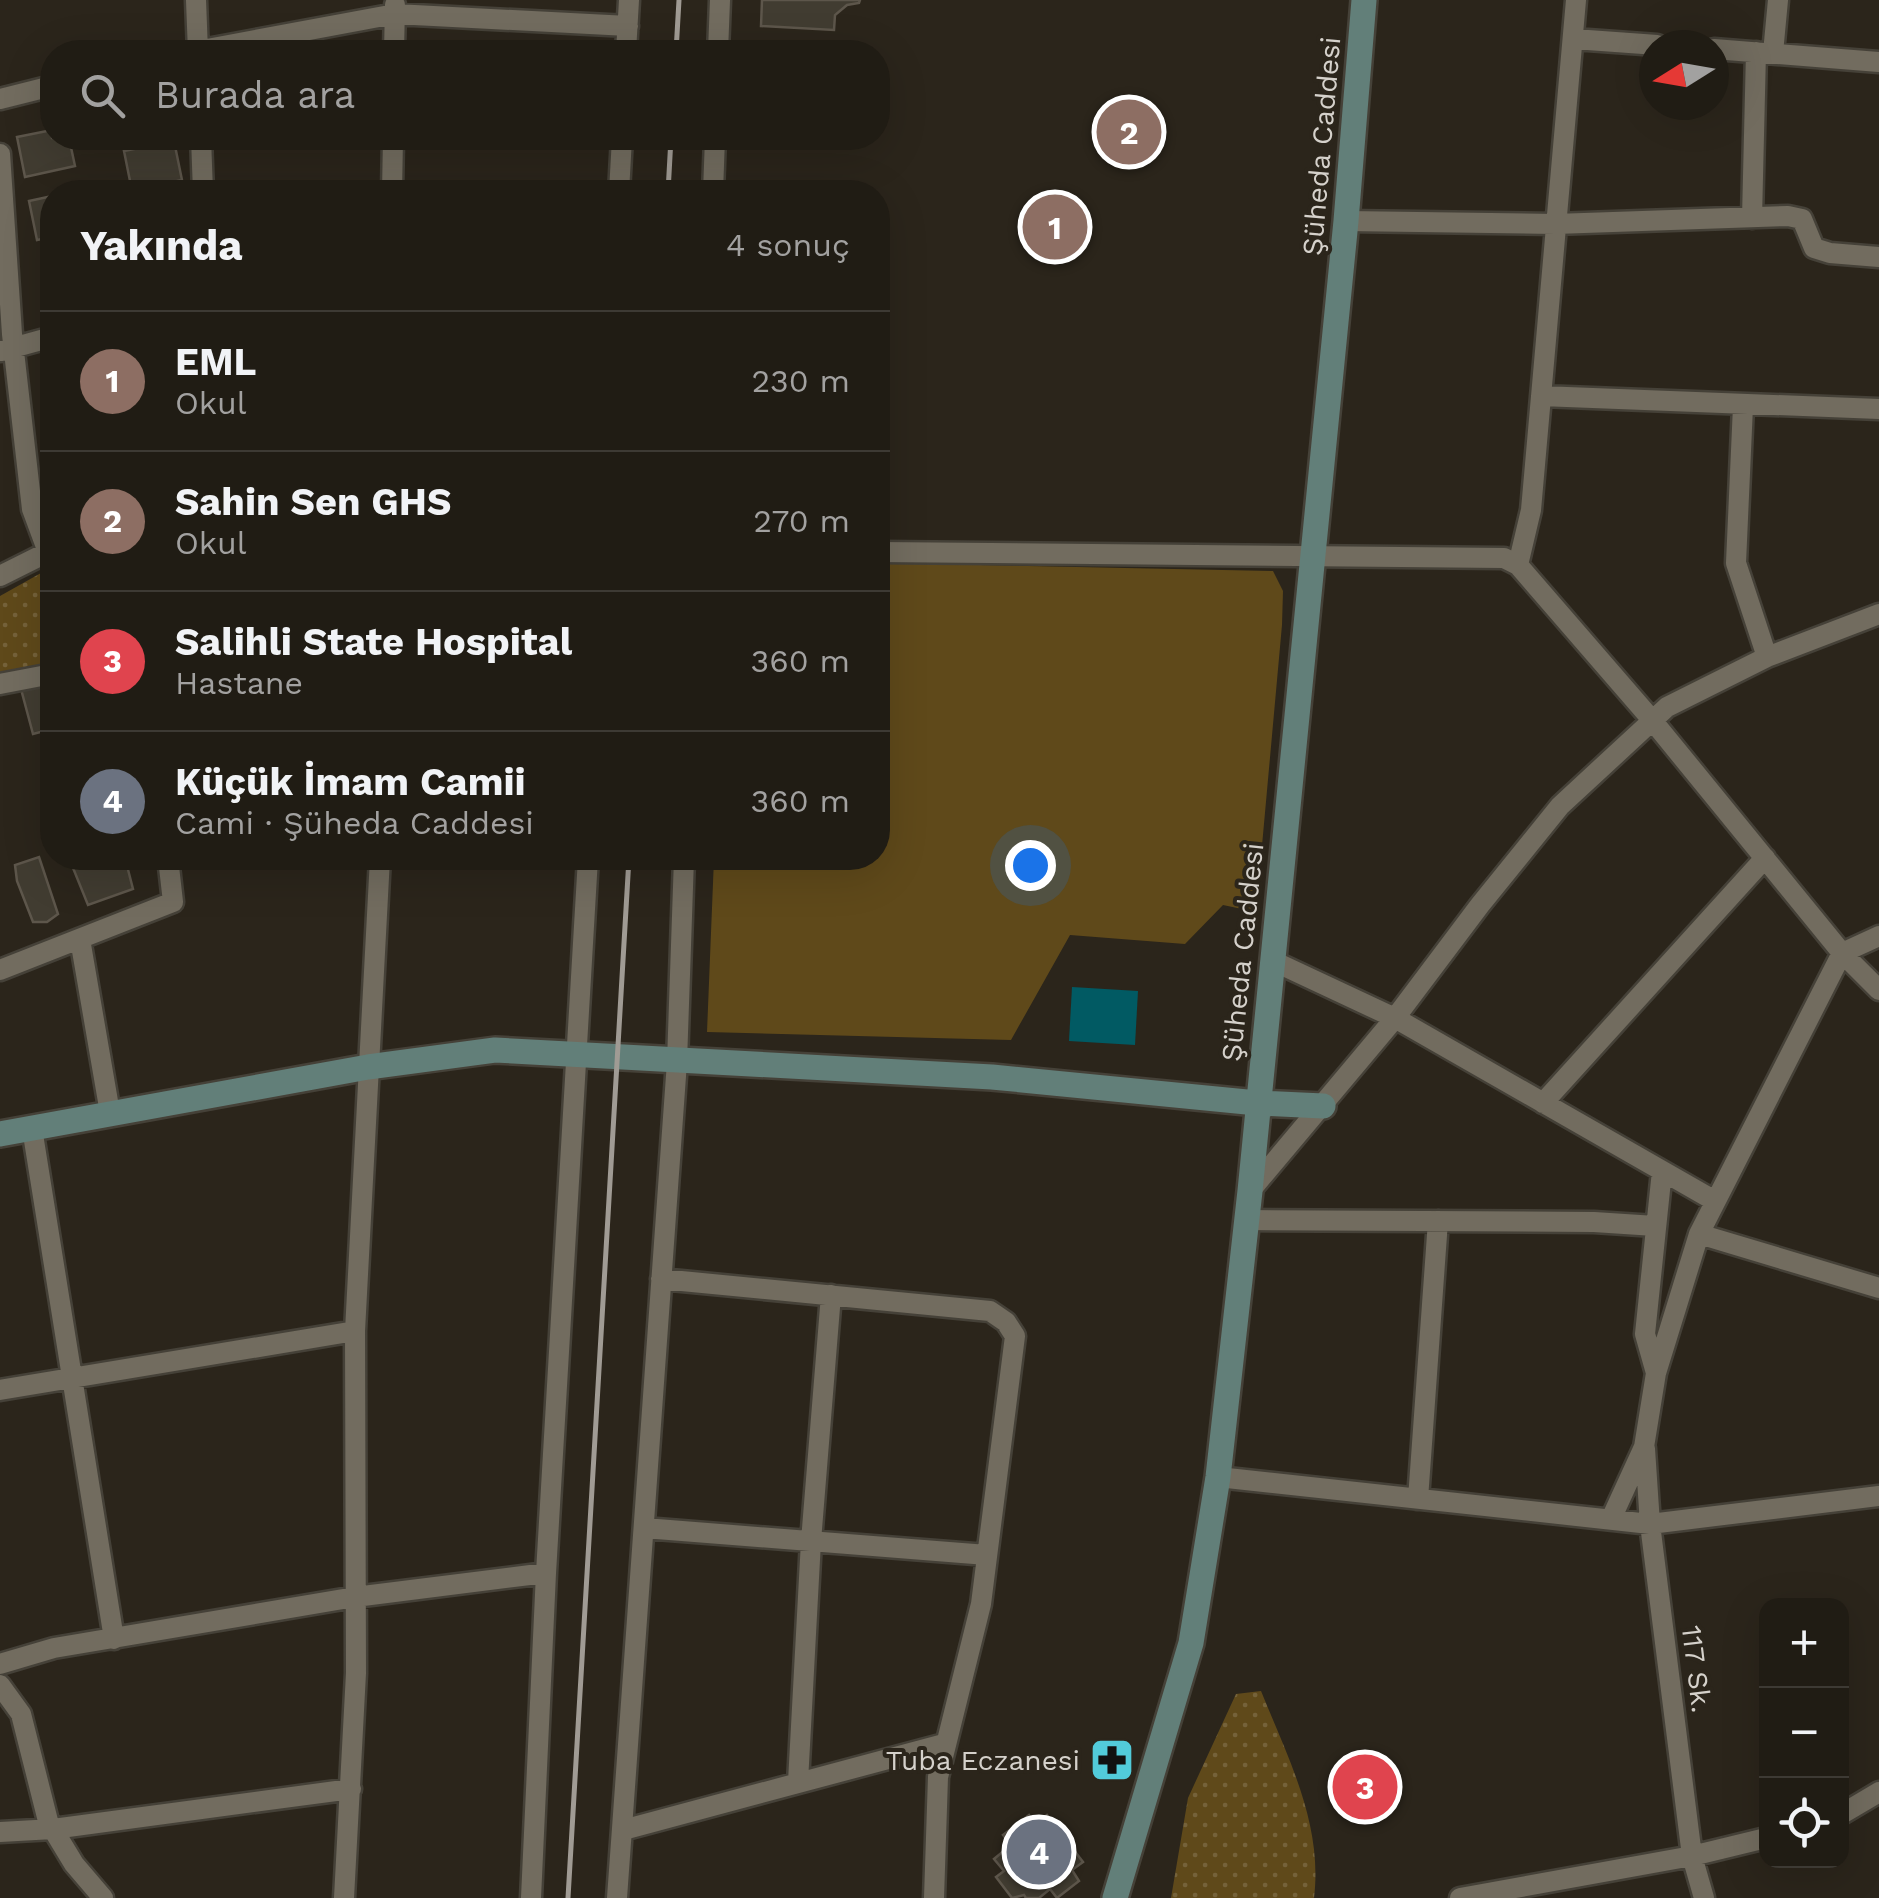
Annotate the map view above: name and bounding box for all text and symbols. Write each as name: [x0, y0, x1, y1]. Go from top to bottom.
north arrow: [1639, 30, 1729, 120]
street label: Şüheda Caddesi: [1295, 35, 1347, 257]
search box: [40, 40, 890, 150]
icon: search: [75, 68, 130, 123]
text: Burada ara: [155, 73, 355, 117]
pin: 2: [1096, 94, 1162, 170]
pin: 1: [1022, 190, 1088, 264]
text: Yakında: [80, 221, 243, 270]
text: 4 sonuç: [726, 226, 850, 264]
text: EML: [175, 340, 256, 384]
text: 1: [106, 362, 119, 400]
text: 230 m: [751, 362, 850, 400]
text: Okul: [175, 384, 246, 422]
text: Sahin Sen GHS: [175, 480, 452, 524]
text: 2: [103, 502, 122, 540]
text: 270 m: [753, 502, 850, 540]
text: Okul: [175, 524, 246, 562]
text: Salihli State Hospital: [175, 620, 572, 664]
text: 3: [103, 642, 122, 680]
text: 360 m: [751, 642, 850, 680]
text: Hastane: [175, 664, 303, 702]
text: Küçük İmam Camii: [175, 760, 526, 804]
text: 4: [102, 782, 123, 820]
text: 360 m: [751, 782, 850, 820]
text: Cami · Şüheda Caddesi: [175, 804, 534, 842]
your location: [1005, 840, 1056, 891]
street label: Şüheda Caddesi: [1215, 841, 1270, 1063]
map controls: [1759, 1598, 1849, 1868]
button: +: [1759, 1598, 1849, 1688]
street label: 117 Sk.: [1675, 1624, 1718, 1715]
button: −: [1759, 1688, 1849, 1778]
pharmacy icon: Tuba Eczanesi: [1089, 1737, 1135, 1783]
place label: Tuba Eczanesi: [886, 1744, 1080, 1777]
pin: 3: [1332, 1750, 1398, 1824]
button: locate: [1759, 1778, 1849, 1868]
pin: 4: [1006, 1814, 1072, 1890]

